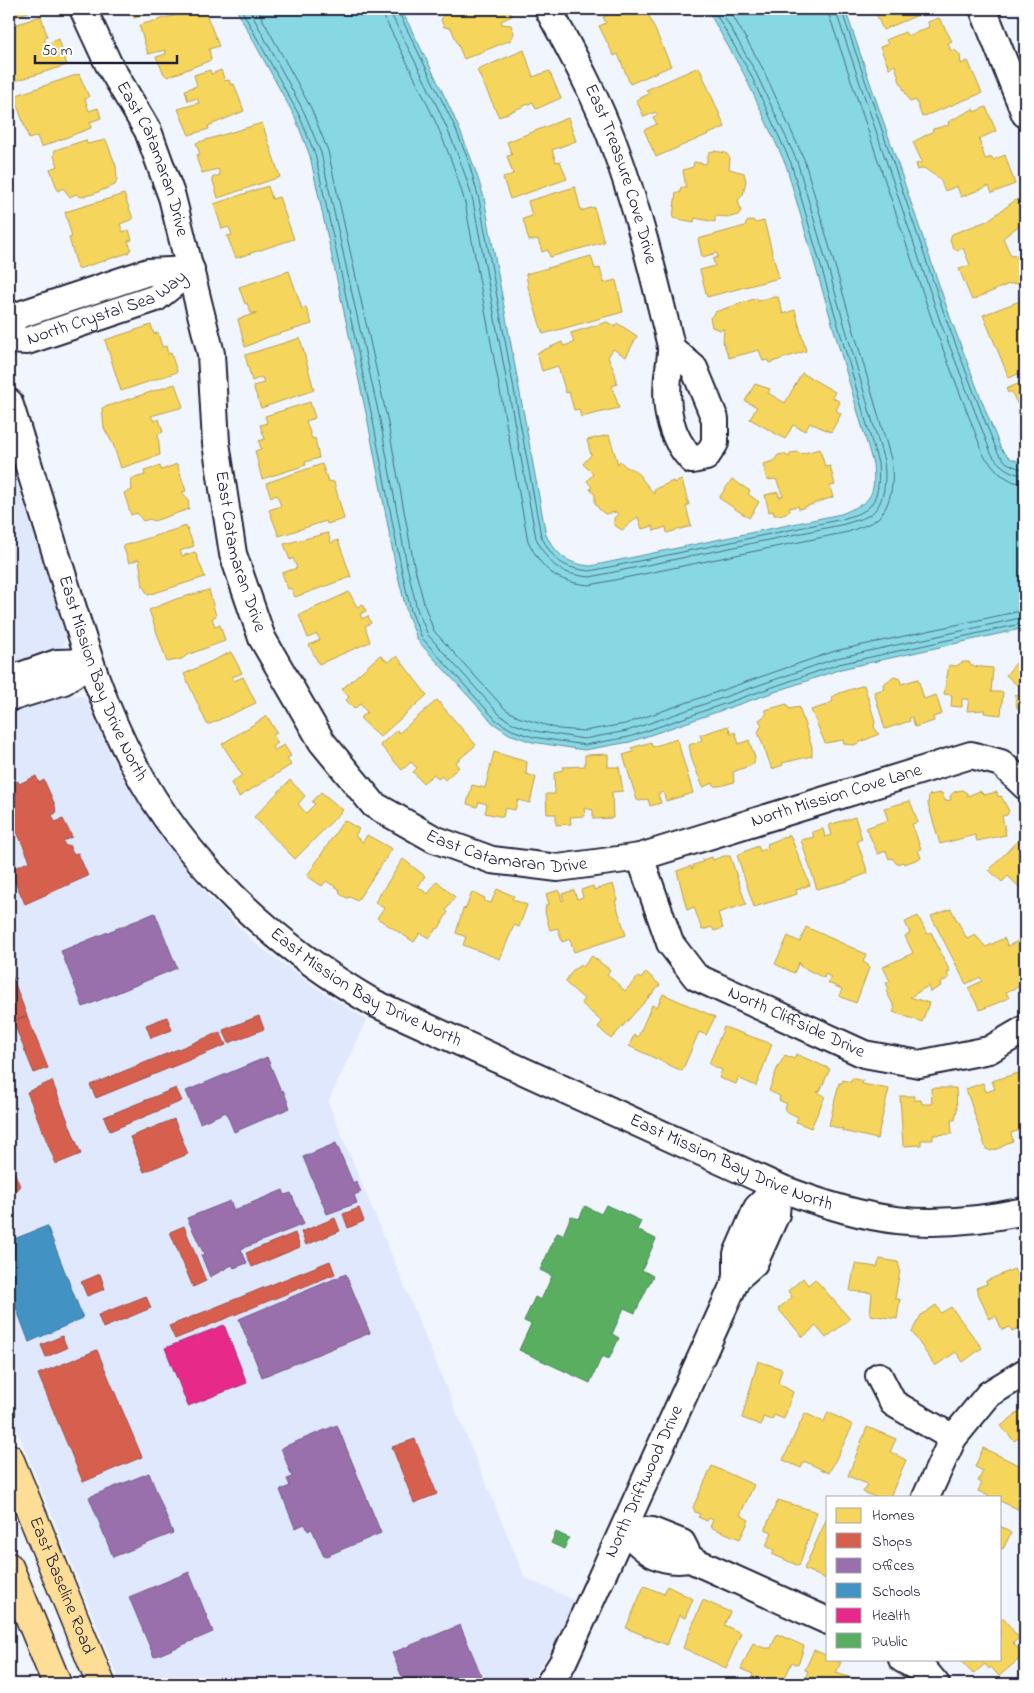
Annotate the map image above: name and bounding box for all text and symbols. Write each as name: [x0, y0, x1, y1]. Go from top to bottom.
scale bar: [35, 32, 178, 64]
text: 50 m: [42, 40, 73, 62]
street label: East Catamaran Drive: [109, 77, 195, 240]
street label: East Treasure Cove Drive: [577, 80, 663, 268]
street label: North Crystal Sea Way: [24, 265, 193, 353]
street label: East Catamaran Drive: [207, 469, 272, 637]
street label: East Mission Bay Drive North: [51, 572, 154, 786]
street label: North Mission Cove Lane: [748, 758, 926, 835]
street label: East Catamaran Drive: [420, 824, 590, 881]
street label: East Mission Bay Drive North: [264, 922, 466, 1054]
street label: North Cliffside Drive: [723, 980, 870, 1066]
street label: East Mission Bay Drive North: [625, 1108, 836, 1219]
street label: North Driftwood Drive: [599, 1401, 691, 1562]
legend: [826, 1496, 1002, 1660]
text: Homes: [872, 1505, 915, 1527]
street label: East Baseline Road: [21, 1513, 101, 1659]
text: Shops: [872, 1531, 912, 1553]
text: Offices: [872, 1555, 914, 1577]
text: Schools: [872, 1581, 921, 1603]
text: Health: [872, 1605, 910, 1627]
text: Public: [872, 1631, 908, 1653]

